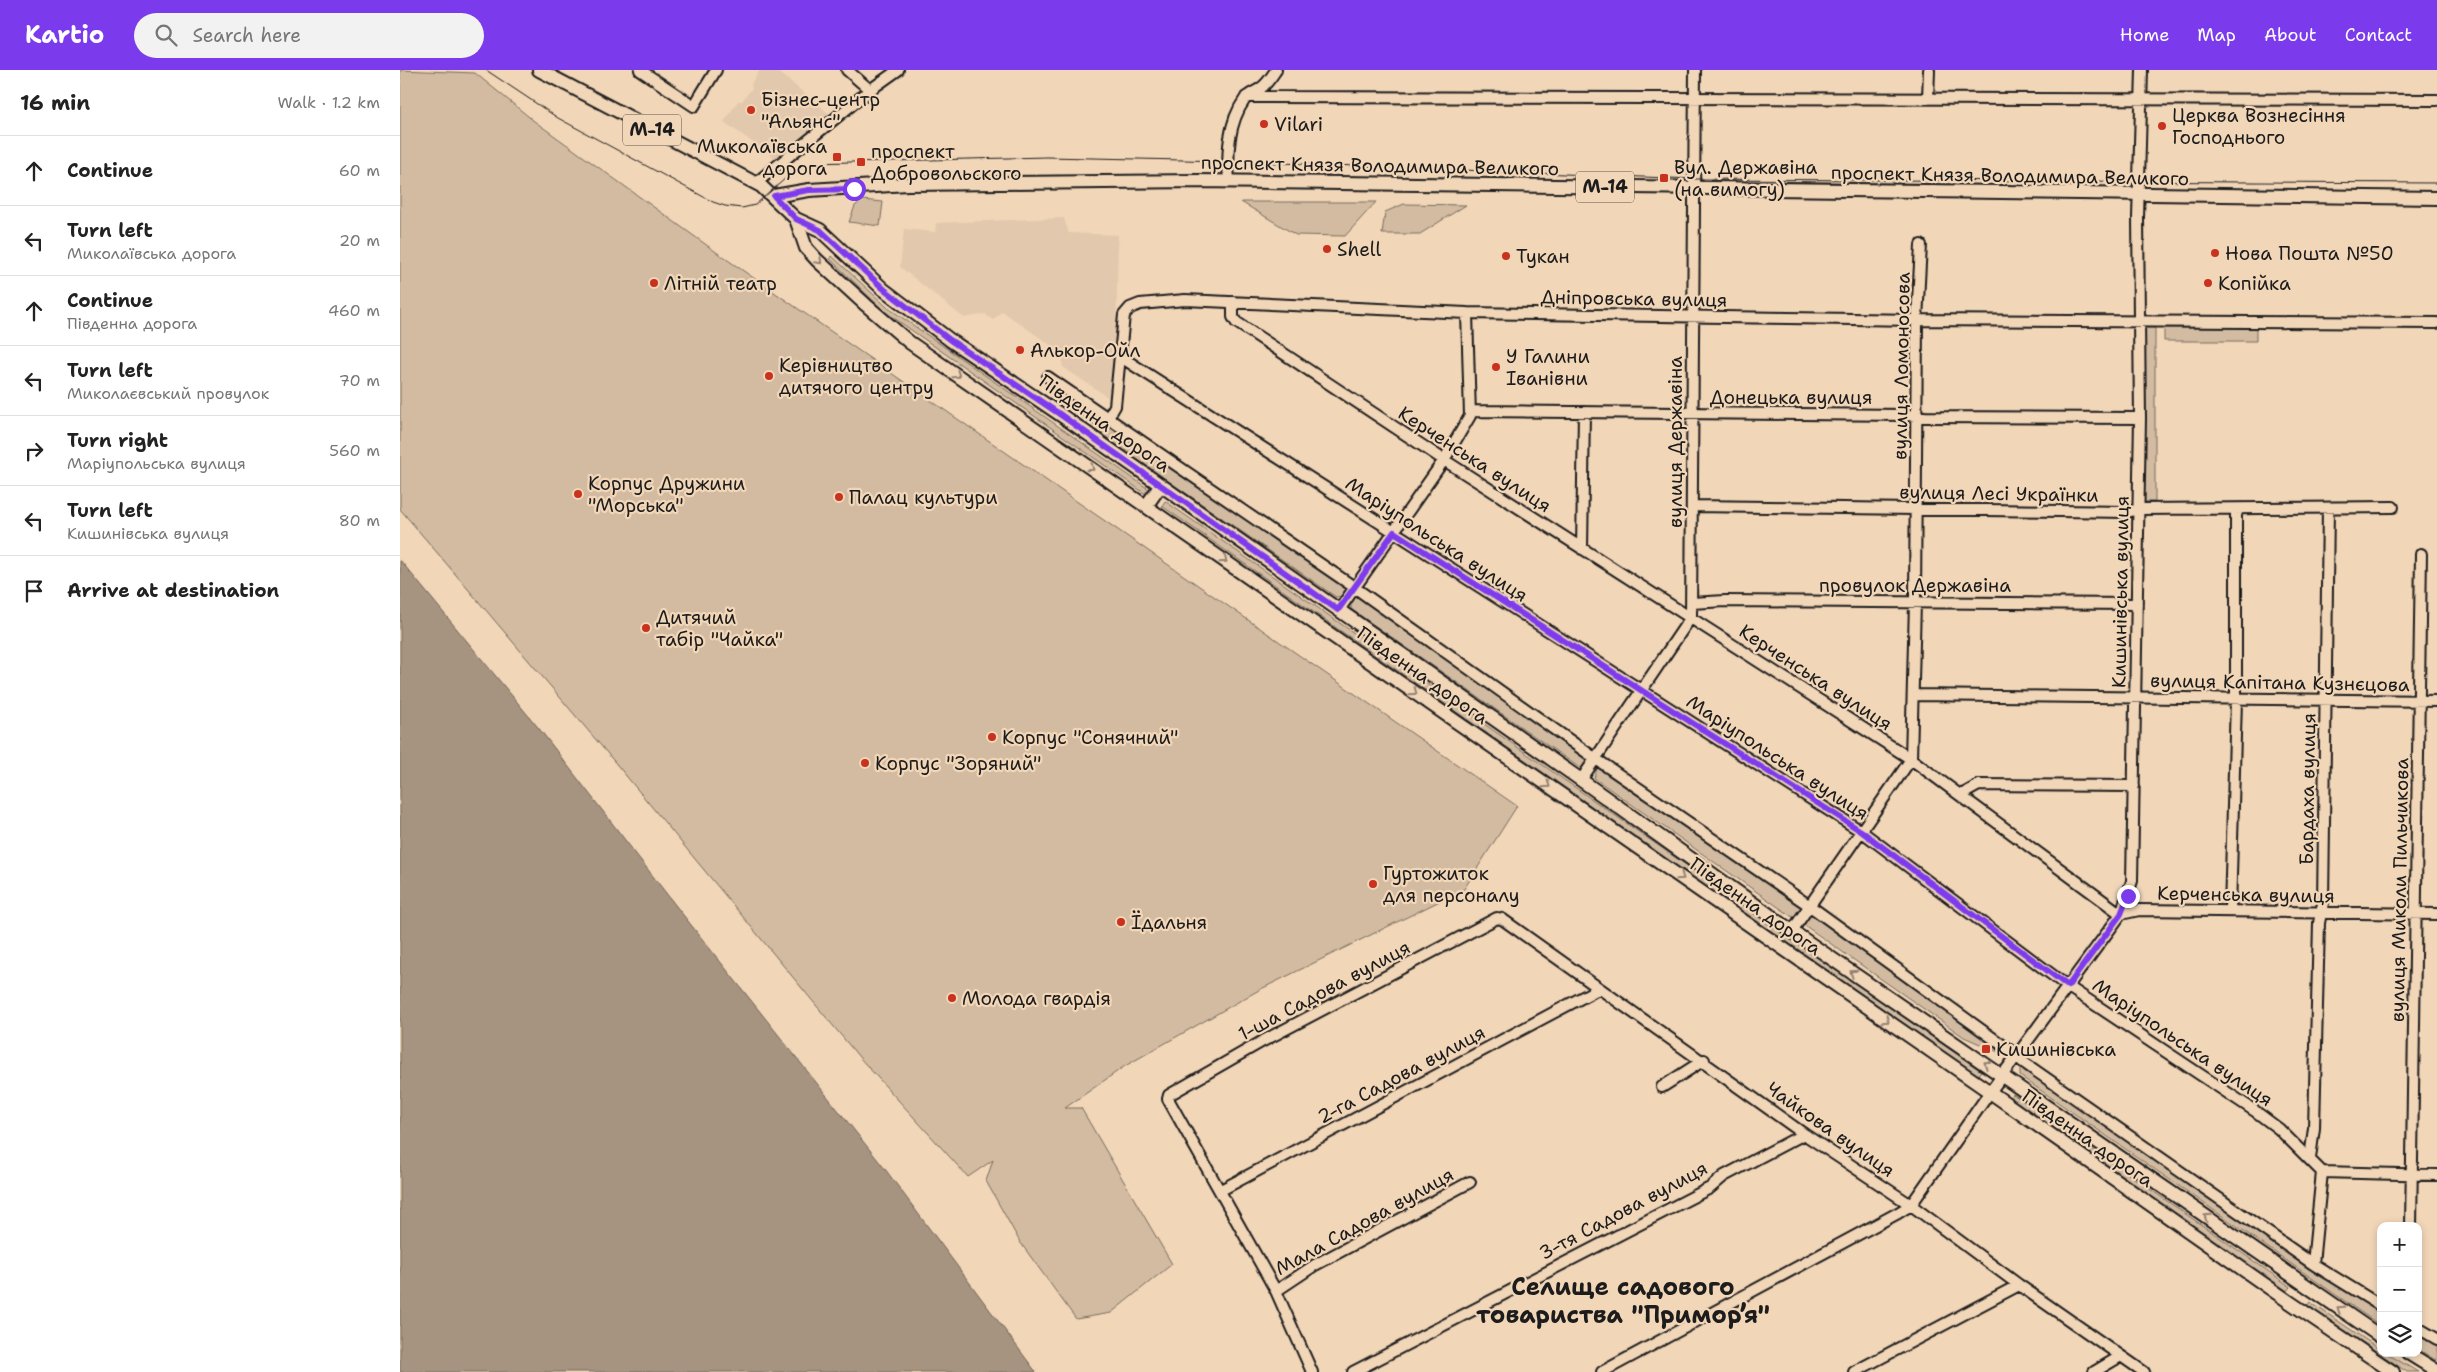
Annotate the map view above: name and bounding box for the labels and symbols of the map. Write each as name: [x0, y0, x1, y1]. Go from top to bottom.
place label: Бізнес-центр "Альянс": [761, 87, 880, 134]
place label: Церква Вознесіння Господнього: [2172, 103, 2346, 150]
marker: Бізнес-центр "Альянс": [745, 104, 757, 116]
place label: Vilari: [1274, 112, 1323, 137]
road number: М-14: [623, 114, 681, 146]
marker: Vilari: [1258, 118, 1270, 130]
marker: Церква Вознесіння Господнього: [2156, 120, 2168, 132]
place label: Миколаївська дорога: [697, 134, 827, 181]
place label: проспект Добровольского: [871, 139, 1021, 186]
street label: проспект Князя Володимира Великого: [1201, 150, 1559, 181]
marker: Миколаївська дорога: [831, 151, 843, 163]
place label: Вул. Державіна (на вимогу): [1674, 155, 1818, 202]
marker: проспект Добровольского: [855, 156, 867, 168]
street label: проспект Князя Володимира Великого: [1831, 160, 2189, 191]
road number: М-14: [1576, 171, 1634, 202]
marker: Вул. Державіна (на вимогу): [1658, 172, 1670, 184]
route start: [843, 178, 866, 201]
place label: Shell: [1337, 237, 1381, 262]
place label: Нова Пошта №50: [2225, 241, 2394, 266]
marker: Shell: [1321, 243, 1333, 255]
place label: Тукан: [1516, 244, 1570, 269]
marker: Нова Пошта №50: [2209, 247, 2221, 259]
marker: Тукан: [1500, 250, 1512, 262]
one-way arrow: [813, 255, 822, 264]
place label: Літній театр: [664, 271, 777, 296]
place label: Копійка: [2218, 271, 2291, 296]
street label: вулиця Ломоносова: [1887, 272, 1916, 460]
marker: Літній театр: [648, 277, 660, 289]
marker: Копійка: [2202, 277, 2214, 289]
street label: Дніпровська вулиця: [1540, 284, 1728, 313]
place label: Алькор-Ойл: [1030, 338, 1141, 363]
marker: Алькор-Ойл: [1014, 344, 1026, 356]
place label: У Галини Іванівни: [1506, 344, 1590, 391]
place label: Керівництво дитячого центру: [779, 353, 934, 400]
street label: вулиця Державіна: [1663, 356, 1688, 528]
marker: У Галини Іванівни: [1490, 361, 1502, 373]
one-way arrow: [951, 369, 961, 378]
street label: Південна дорога: [1034, 369, 1175, 478]
marker: Керівництво дитячого центру: [763, 370, 775, 382]
street label: Донецька вулиця: [1710, 385, 1872, 410]
street label: Керченська вулиця: [1393, 401, 1556, 518]
one-way arrow: [1085, 462, 1094, 471]
place label: Корпус Дружини "Морська": [588, 471, 745, 518]
street label: Маріупольська вулиця: [1341, 471, 1533, 608]
street label: вулиця Лесі Українки: [1899, 479, 2099, 508]
place label: Палац культури: [849, 485, 998, 510]
marker: Корпус Дружини "Морська": [572, 488, 584, 500]
marker: Палац культури: [833, 491, 845, 503]
street label: Кишинівська вулиця: [2106, 496, 2135, 688]
one-way arrow: [1218, 554, 1228, 563]
street label: провулок Державіна: [1819, 573, 2011, 598]
place label: Дитячий табір "Чайка": [656, 605, 783, 652]
street label: Керченська вулиця: [1734, 619, 1897, 736]
street label: Південна дорога: [1352, 621, 1493, 730]
marker: Дитячий табір "Чайка": [640, 622, 652, 634]
street label: вулиця Капітана Кузнєцова: [2150, 668, 2410, 697]
one-way arrow: [1408, 686, 1418, 695]
street label: Маріупольська вулиця: [1682, 689, 1874, 826]
street label: Бардаха вулиця: [2294, 713, 2321, 865]
place label: Корпус "Сонячний": [1002, 725, 1178, 750]
marker: Корпус "Сонячний": [986, 731, 998, 743]
place label: Корпус "Зоряний": [875, 751, 1041, 776]
marker: Корпус "Зоряний": [859, 757, 871, 769]
street label: вулиця Миколи Пильчикова: [2385, 757, 2414, 1022]
one-way arrow: [1542, 779, 1551, 788]
street label: Південна дорога: [1685, 852, 1826, 961]
place label: Гуртожиток для персоналу: [1383, 861, 1520, 908]
one-way arrow: [1675, 871, 1685, 880]
marker: Гуртожиток для персоналу: [1367, 878, 1379, 890]
street label: Керченська вулиця: [2157, 880, 2335, 909]
route end: [2117, 885, 2140, 908]
place label: Їдальня: [1131, 910, 1207, 935]
marker: Їдальня: [1115, 916, 1127, 928]
street label: 1-ша Садова вулиця: [1234, 934, 1415, 1046]
one-way arrow: [1849, 969, 1858, 979]
street label: Маріупольська вулиця: [2088, 973, 2278, 1112]
place label: Молода гвардія: [962, 986, 1111, 1011]
marker: Молода гвардія: [946, 992, 958, 1004]
one-way arrow: [1881, 1014, 1890, 1023]
street label: 2-га Садова вулиця: [1313, 1020, 1489, 1129]
place label: Кишинівська: [1996, 1037, 2116, 1062]
marker: Кишинівська: [1980, 1043, 1992, 1055]
one-way arrow: [1983, 1061, 1993, 1070]
street label: Чайкова вулиця: [1762, 1076, 1900, 1183]
street label: Південна дорога: [2017, 1084, 2158, 1193]
street label: 3-тя Садова вулиця: [1535, 1155, 1712, 1265]
street label: Мала Садова вулиця: [1270, 1162, 1458, 1281]
one-way arrow: [2203, 1214, 2213, 1223]
district label: Селище садового товариства "Примор’я": [1476, 1271, 1770, 1331]
one-way arrow: [2337, 1306, 2346, 1315]

